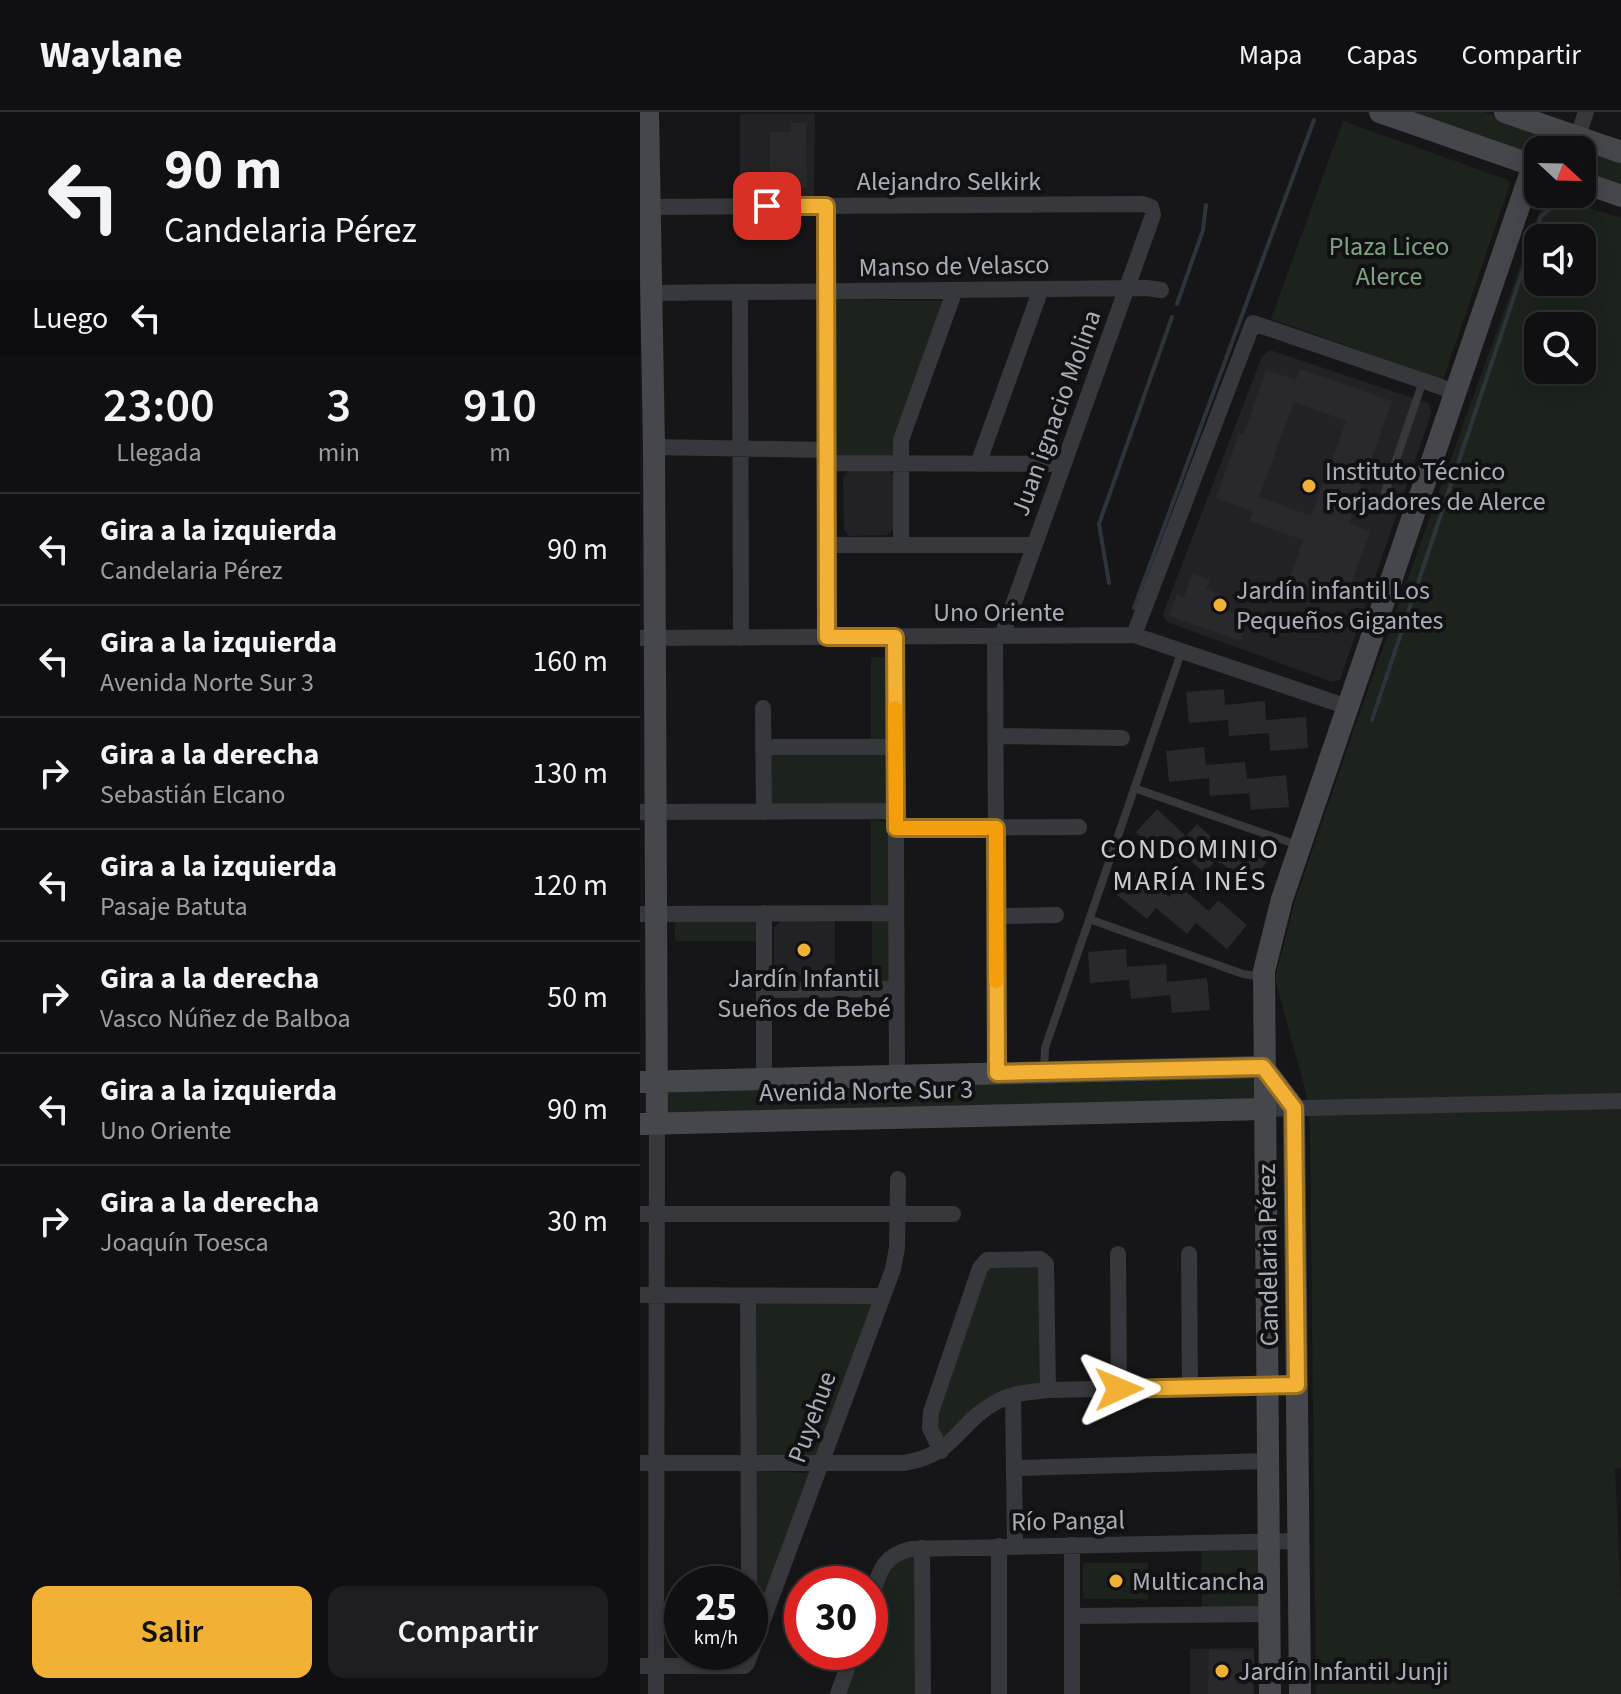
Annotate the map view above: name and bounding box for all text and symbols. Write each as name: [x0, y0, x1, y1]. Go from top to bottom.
text: Waylane: [40, 28, 183, 82]
text: Mapa: [1239, 35, 1302, 75]
text: Capas: [1346, 35, 1418, 75]
text: Compartir: [1462, 35, 1581, 75]
text: 90 m: [164, 131, 282, 210]
north arrow: [1524, 136, 1596, 208]
map controls: [1524, 136, 1596, 384]
icon: left: [32, 144, 136, 248]
street label: Alejandro Selkirk: [857, 163, 1041, 200]
pin: [733, 172, 801, 240]
icon: arrive: [745, 184, 789, 228]
text: Candelaria Pérez: [164, 205, 417, 256]
button: sound: [1524, 224, 1596, 296]
park label: Plaza Liceo Alerce: [1329, 228, 1449, 295]
street label: Manso de Velasco: [858, 246, 1050, 286]
icon: left: [124, 296, 168, 340]
text: Luego: [32, 297, 108, 340]
street label: Juan ignacio Molina: [1002, 305, 1110, 521]
button: search: [1524, 312, 1596, 384]
text: 23:00: [103, 372, 215, 440]
text: 3: [327, 372, 351, 440]
text: 910: [463, 372, 537, 440]
text: Llegada: [116, 434, 202, 471]
text: min: [318, 434, 360, 471]
text: m: [489, 434, 511, 471]
place label: Instituto Técnico Forjadores de Alerce: [1325, 453, 1546, 520]
marker: Instituto Técnico Forjadores de Alerce: [1300, 477, 1318, 495]
text: Gira a la izquierda: [100, 509, 337, 552]
icon: left: [32, 527, 76, 571]
text: 90 m: [547, 528, 608, 571]
text: Candelaria Pérez: [100, 552, 283, 589]
place label: Jardín infantil Los Pequeños Gigantes: [1236, 572, 1444, 639]
street label: Uno Oriente: [933, 594, 1065, 631]
marker: Jardín infantil Los Pequeños Gigantes: [1211, 596, 1229, 614]
text: Gira a la izquierda: [100, 621, 337, 664]
icon: left: [32, 639, 76, 683]
text: 160 m: [532, 640, 608, 683]
text: Avenida Norte Sur 3: [100, 664, 314, 701]
text: Gira a la derecha: [100, 733, 319, 776]
icon: right: [32, 751, 76, 795]
text: 130 m: [532, 752, 608, 795]
text: Sebastián Elcano: [100, 776, 285, 813]
district label: CONDOMINIO MARÍA INÉS: [1100, 829, 1280, 901]
text: Gira a la izquierda: [100, 845, 337, 888]
icon: left: [32, 863, 76, 907]
text: 120 m: [532, 864, 608, 907]
text: Pasaje Batuta: [100, 888, 248, 925]
marker: Jardín Infantil Sueños de Bebé: [795, 941, 813, 959]
text: Gira a la derecha: [100, 957, 319, 1000]
place label: Jardín Infantil Sueños de Bebé: [717, 960, 891, 1027]
icon: right: [32, 975, 76, 1019]
text: 50 m: [547, 976, 608, 1019]
text: Vasco Núñez de Balboa: [100, 1000, 351, 1037]
text: Gira a la izquierda: [100, 1069, 337, 1112]
street label: Avenida Norte Sur 3: [759, 1071, 973, 1111]
icon: left: [32, 1087, 76, 1131]
text: 90 m: [547, 1088, 608, 1131]
text: Uno Oriente: [100, 1112, 231, 1149]
street label: Candelaria Pérez: [1248, 1163, 1288, 1347]
text: Gira a la derecha: [100, 1181, 319, 1224]
icon: right: [32, 1199, 76, 1243]
text: 30 m: [547, 1200, 608, 1243]
text: Joaquín Toesca: [100, 1224, 268, 1261]
position arrow: [1077, 1347, 1161, 1431]
street label: Puyehue: [778, 1366, 846, 1468]
street label: Río Pangal: [1011, 1502, 1125, 1540]
place label: Multicancha: [1132, 1563, 1265, 1600]
speed limit sign: 30: [784, 1566, 888, 1670]
marker: Multicancha: [1107, 1572, 1125, 1590]
text: 25: [695, 1579, 737, 1636]
button: Salir: [32, 1586, 312, 1678]
button: Compartir: [328, 1586, 608, 1678]
text: km/h: [694, 1624, 738, 1652]
place label: Jardín Infantil Junji: [1238, 1653, 1449, 1690]
marker: Jardín Infantil Junji: [1213, 1662, 1231, 1680]

